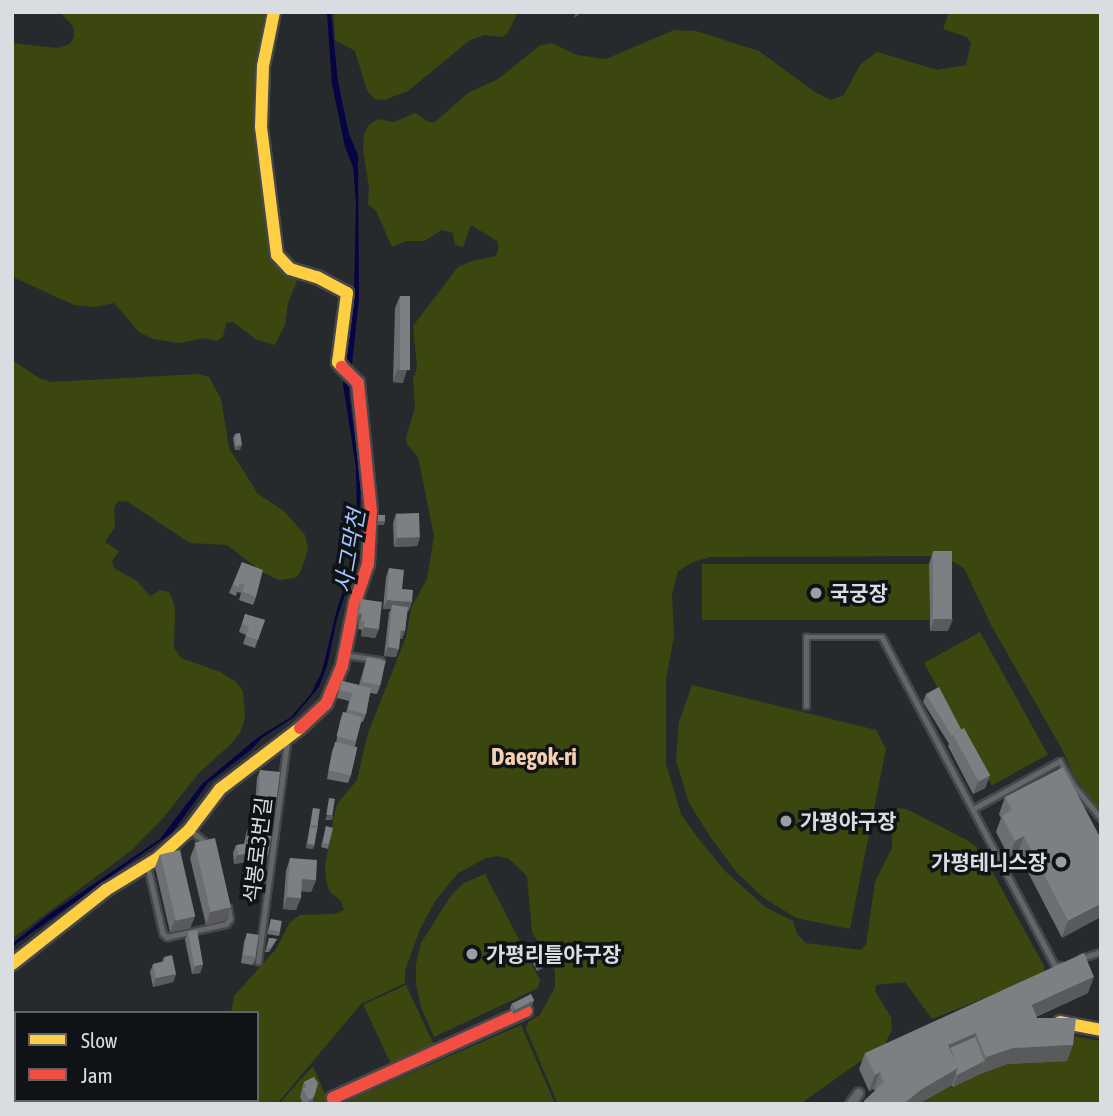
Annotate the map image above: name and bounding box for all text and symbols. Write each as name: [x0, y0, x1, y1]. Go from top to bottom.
water label: 사그막천: [329, 507, 371, 595]
place label: 국궁장: [830, 580, 888, 606]
marker: 국궁장: [808, 585, 824, 601]
district label: Daegok-ri: [491, 743, 577, 771]
street label: 석봉로3번길: [238, 796, 276, 904]
place label: 가평야구장: [800, 808, 897, 834]
marker: 가평야구장: [778, 813, 794, 829]
place label: 가평테니스장: [931, 849, 1047, 875]
marker: 가평테니스장: [1053, 854, 1069, 870]
place label: 가평리틀야구장: [486, 941, 621, 967]
marker: 가평리틀야구장: [464, 946, 480, 962]
legend: [14, 1011, 259, 1102]
text: Slow: [81, 1028, 117, 1052]
text: Jam: [81, 1063, 113, 1087]

